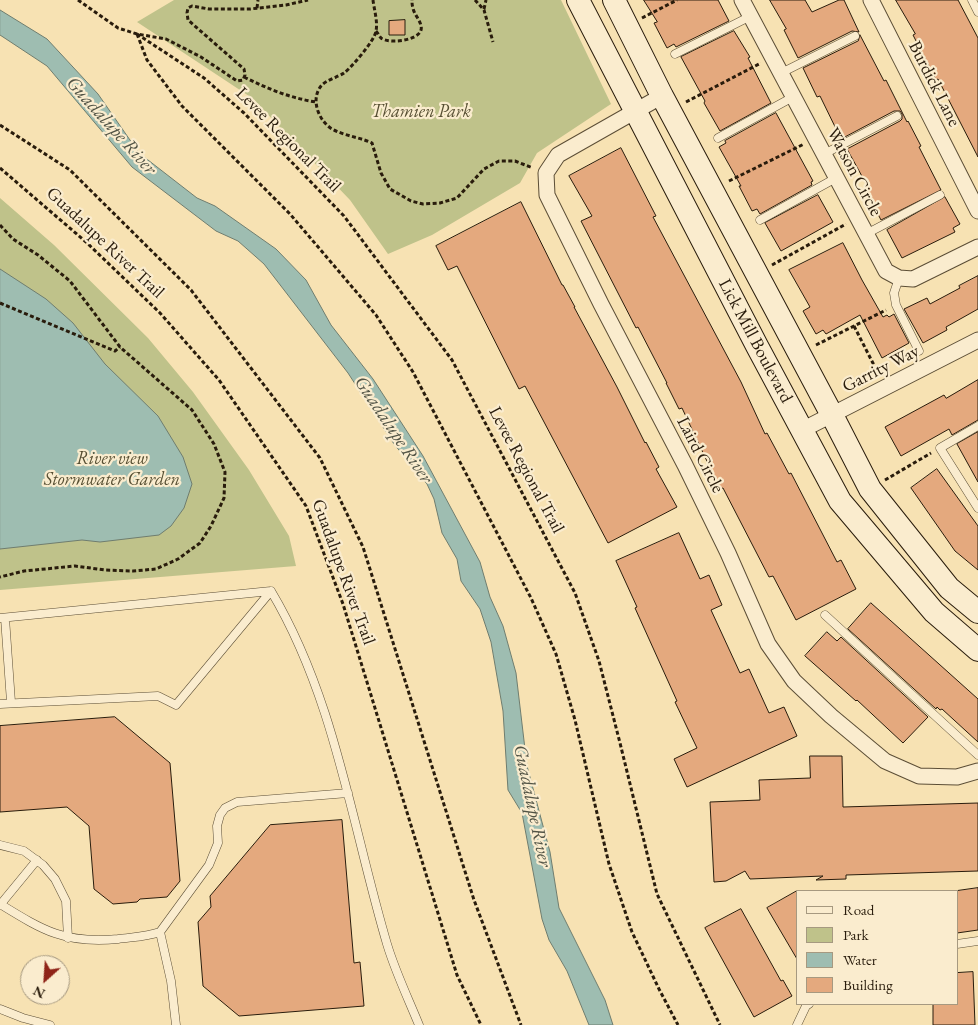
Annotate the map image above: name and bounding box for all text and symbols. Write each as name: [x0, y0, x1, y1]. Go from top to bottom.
street label: Burdick Lane: [903, 38, 965, 130]
water label: Guadalupe River: [61, 72, 161, 180]
street label: Levee Regional Trail: [231, 83, 345, 197]
park label: Thamien Park: [371, 101, 471, 123]
street label: Watson Circle: [822, 124, 886, 220]
street label: Guadalupe River Trail: [42, 183, 168, 303]
street label: Lick Mill Boulevard: [713, 275, 797, 407]
street label: Garrity Way: [839, 340, 923, 398]
water label: Guadalupe River: [349, 372, 437, 488]
street label: Levee Regional Trail: [484, 403, 568, 537]
street label: Laird Circle: [672, 413, 728, 497]
park label: River view Stormwater Garden: [44, 448, 180, 490]
street label: Guadalupe River Trail: [307, 496, 379, 648]
water label: Guadalupe River: [508, 743, 556, 869]
legend: [796, 890, 958, 1005]
text: Road: [843, 900, 874, 919]
text: Park: [843, 925, 869, 944]
text: Water: [843, 950, 877, 969]
north arrow: [20, 955, 70, 1005]
text: Building: [843, 975, 893, 994]
text: N: [30, 982, 48, 1003]

